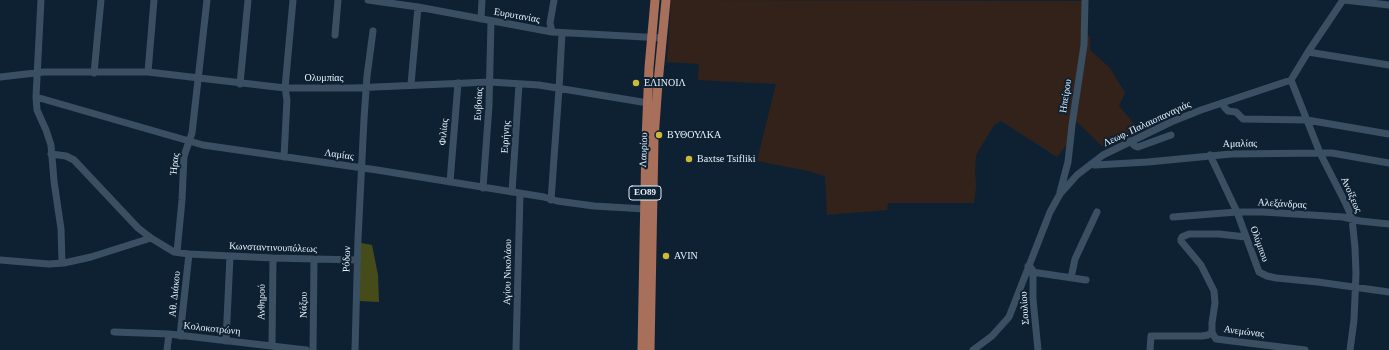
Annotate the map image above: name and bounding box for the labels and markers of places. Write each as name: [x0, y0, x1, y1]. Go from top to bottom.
place label: ΕΛΙΝΟΙΛ: [644, 77, 686, 89]
marker: ΕΛΙΝΟΙΛ: [631, 78, 641, 88]
place label: ΒΥΘΟΥΛΚΑ: [667, 129, 721, 141]
marker: ΒΥΘΟΥΛΚΑ: [654, 130, 664, 140]
place label: Baxtse Tsifliki: [697, 153, 755, 165]
marker: Baxtse Tsifliki: [684, 154, 694, 164]
place label: AVIN: [674, 250, 698, 262]
marker: AVIN: [661, 251, 671, 261]

